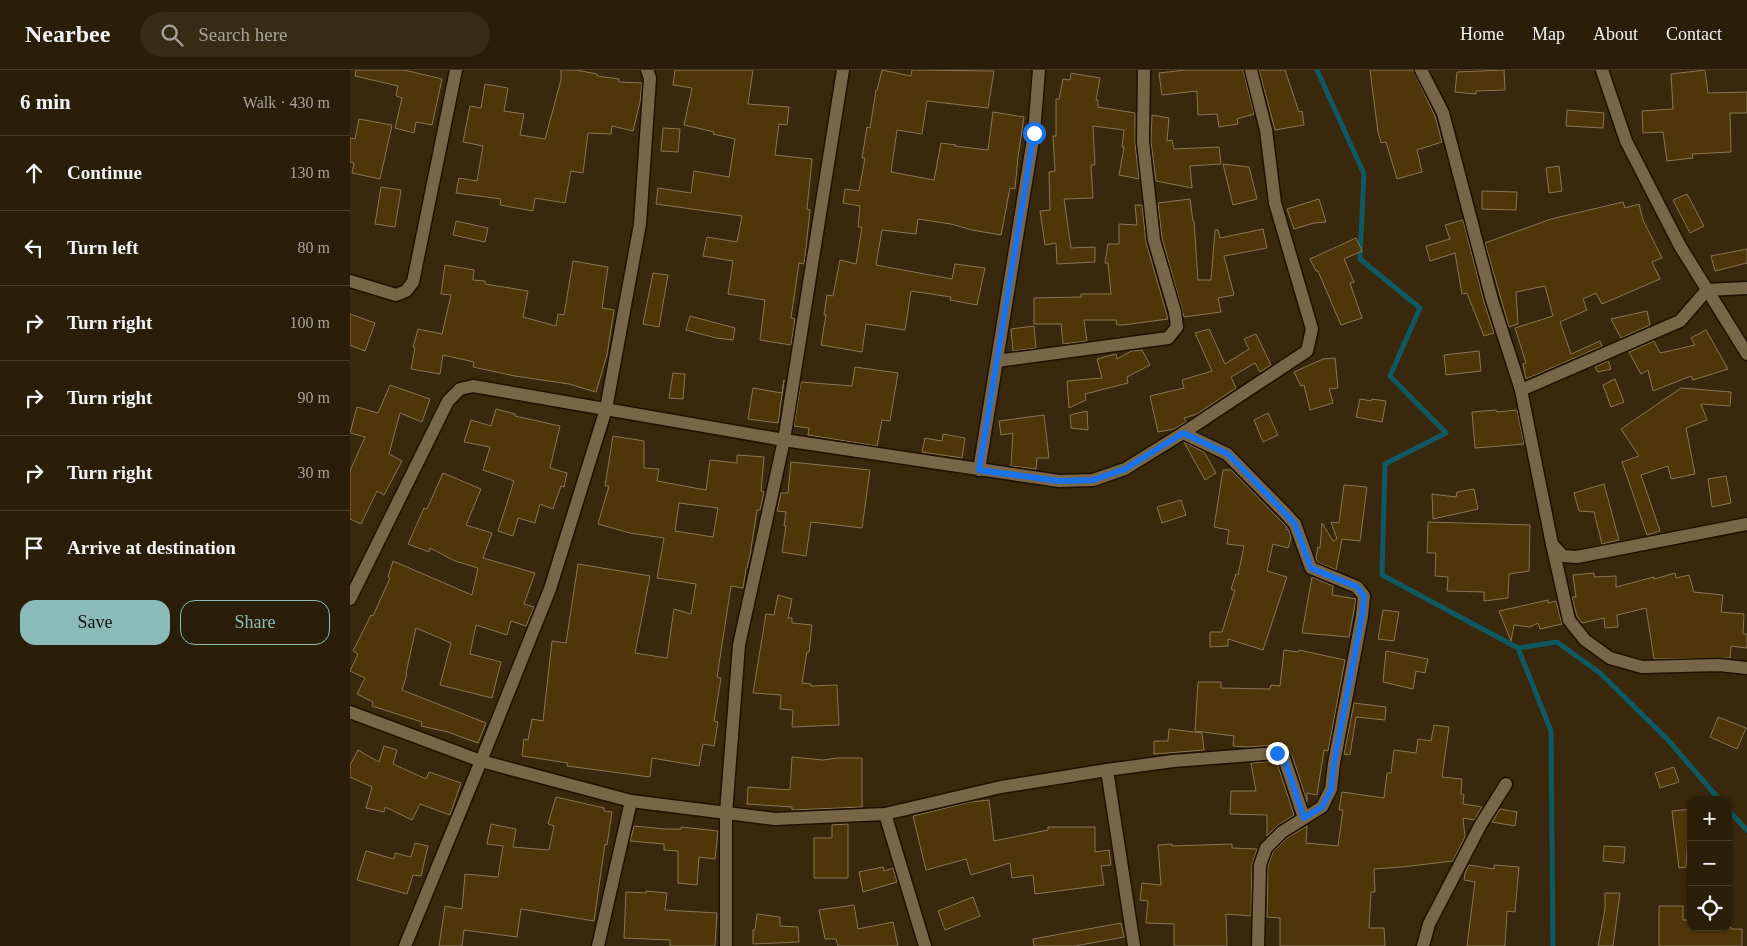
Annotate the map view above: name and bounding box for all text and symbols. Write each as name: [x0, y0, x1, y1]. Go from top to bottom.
search box: [140, 12, 490, 57]
text: Nearbee: [25, 21, 110, 47]
icon: search: [158, 21, 186, 49]
text: Search here: [198, 24, 287, 45]
text: Home: [1460, 24, 1504, 44]
text: Map: [1532, 24, 1565, 44]
text: About: [1593, 24, 1638, 44]
text: Contact: [1666, 24, 1722, 44]
text: 6 min: [20, 90, 71, 114]
text: Walk · 430 m: [243, 94, 330, 111]
route start: [1023, 122, 1046, 145]
icon: ahead: [20, 159, 48, 187]
text: Continue: [67, 162, 142, 183]
text: 130 m: [290, 164, 330, 181]
icon: left: [20, 234, 48, 262]
text: Turn left: [67, 237, 139, 258]
text: 80 m: [298, 239, 330, 256]
icon: right: [20, 309, 48, 337]
text: Turn right: [67, 312, 152, 333]
text: 100 m: [290, 314, 330, 331]
icon: right: [20, 384, 48, 412]
text: Turn right: [67, 387, 152, 408]
text: 90 m: [298, 389, 330, 406]
icon: right: [20, 459, 48, 487]
text: Turn right: [67, 462, 152, 483]
text: 30 m: [298, 464, 330, 481]
icon: arrive: [20, 534, 48, 562]
text: Arrive at destination: [67, 537, 236, 558]
button: Save: [20, 600, 170, 645]
button: Share: [180, 600, 330, 645]
route end: [1266, 742, 1289, 765]
map controls: [1687, 796, 1732, 931]
button: +: [1687, 796, 1732, 841]
button: −: [1687, 841, 1732, 886]
button: locate: [1687, 886, 1732, 931]

